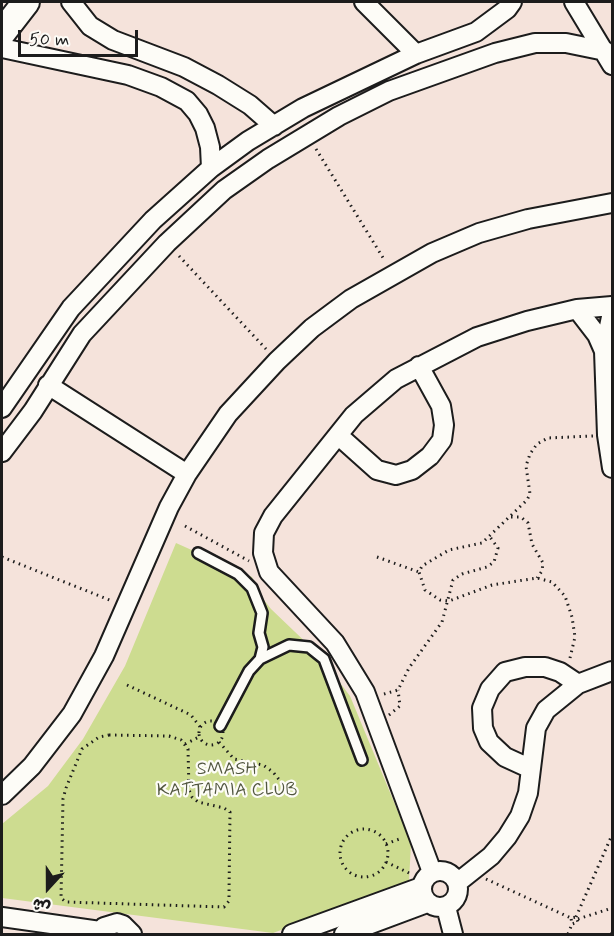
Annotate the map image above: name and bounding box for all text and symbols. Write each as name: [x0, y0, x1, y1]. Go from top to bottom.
scale bar: [21, 18, 141, 56]
text: 50 m: [29, 28, 69, 52]
park label: SMASH KATTAMIA CLUB: [157, 759, 297, 802]
north arrow: [18, 858, 78, 918]
text: ش: [29, 892, 53, 918]

